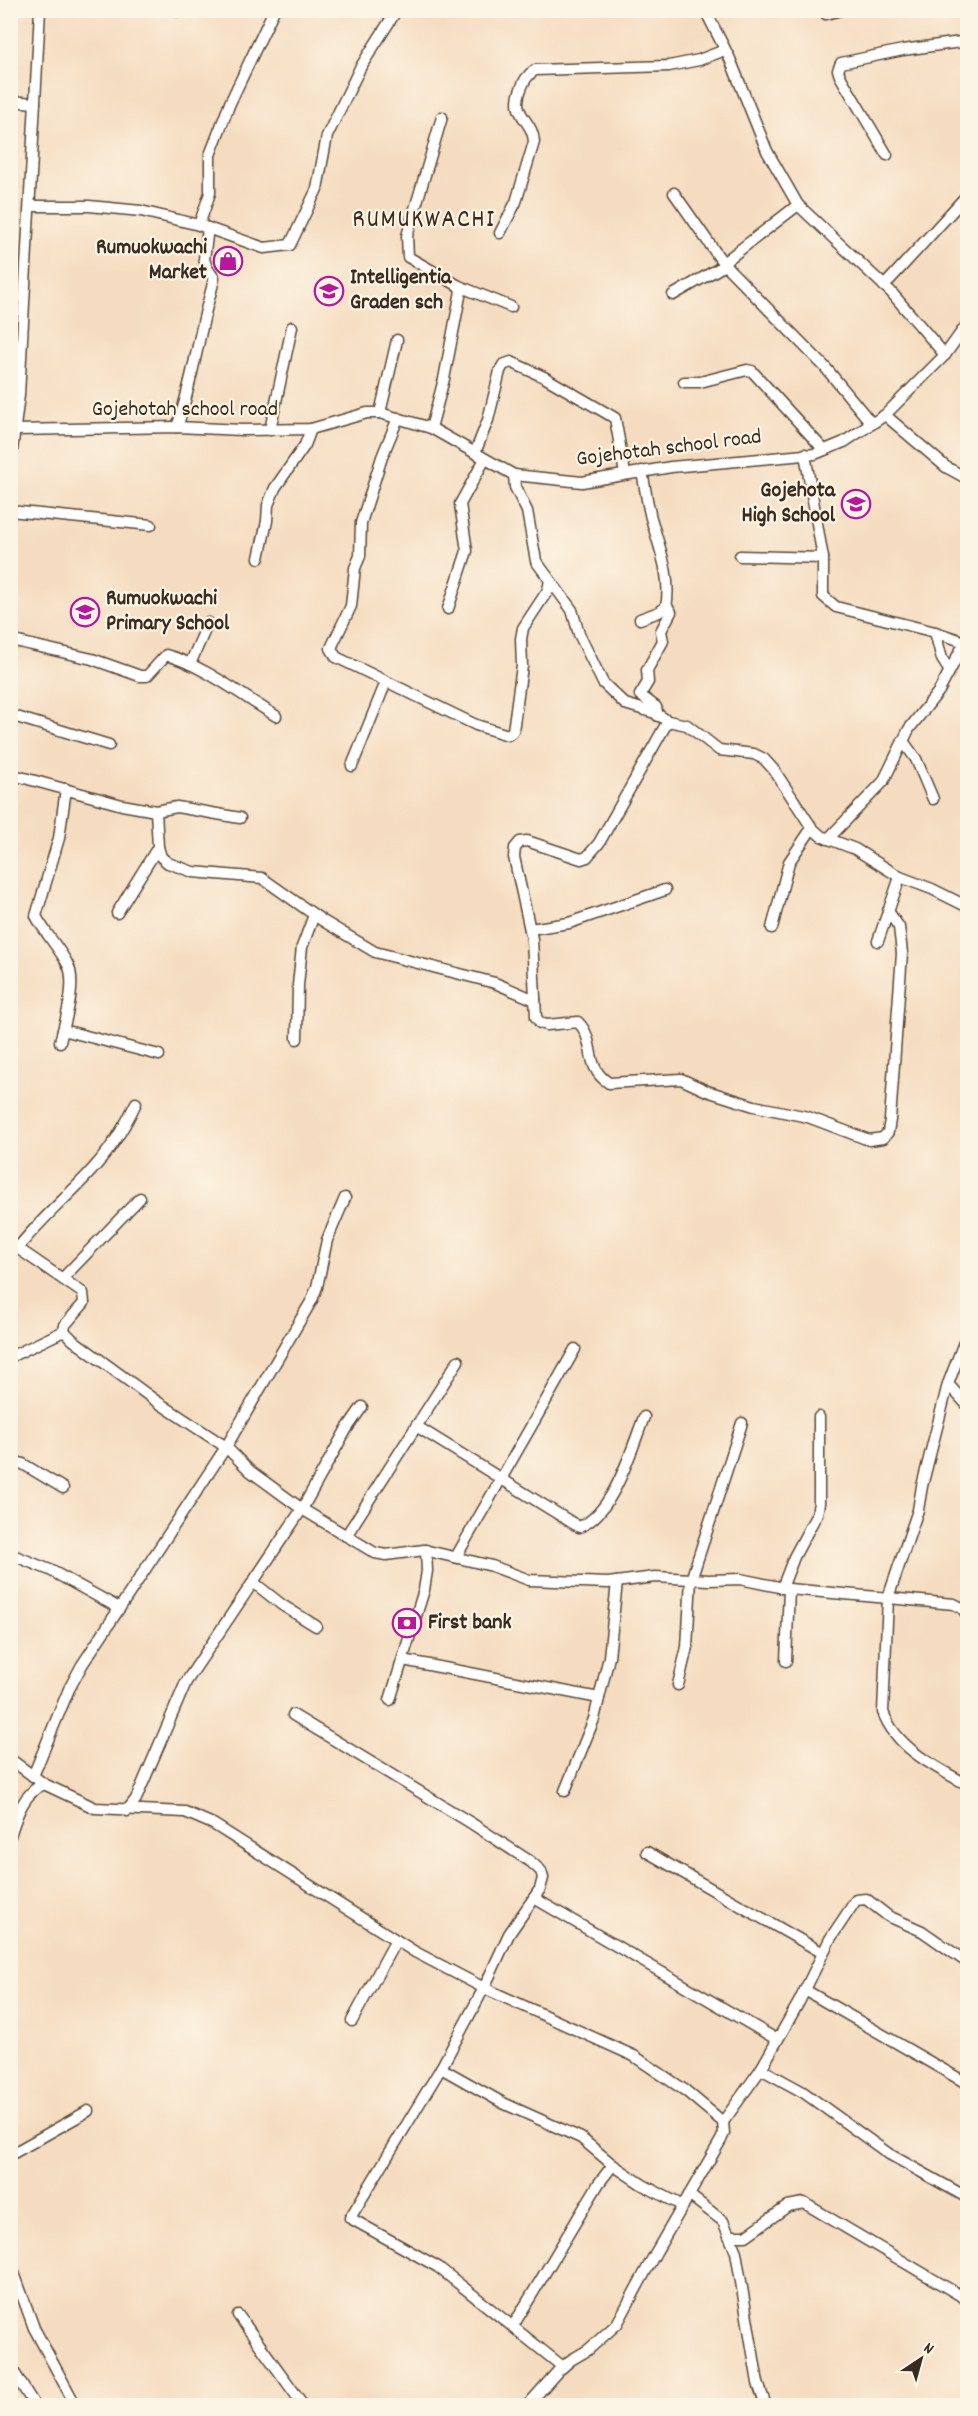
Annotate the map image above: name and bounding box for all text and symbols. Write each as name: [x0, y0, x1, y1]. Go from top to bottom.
district label: RUMUKWACHI: [352, 202, 496, 239]
place label: Rumuokwachi Market: [96, 233, 208, 289]
shop icon: Rumuokwachi Market: [212, 245, 244, 277]
place label: Intelligentia Graden sch: [350, 263, 452, 319]
school or university icon: Intelligentia Graden sch: [313, 275, 345, 307]
street label: Gojehotah school road: [92, 395, 278, 426]
street label: Gojehotah school road: [575, 422, 763, 476]
place label: Gojehota High School: [742, 476, 836, 532]
school or university icon: Gojehota High School: [840, 488, 872, 520]
place label: Rumuokwachi Primary School: [106, 584, 230, 640]
school or university icon: Rumuokwachi Primary School: [69, 596, 101, 628]
bank icon: First bank: [391, 1607, 423, 1639]
place label: First bank: [428, 1608, 511, 1639]
north arrow: [891, 2329, 951, 2389]
text: N: [918, 2337, 938, 2361]

